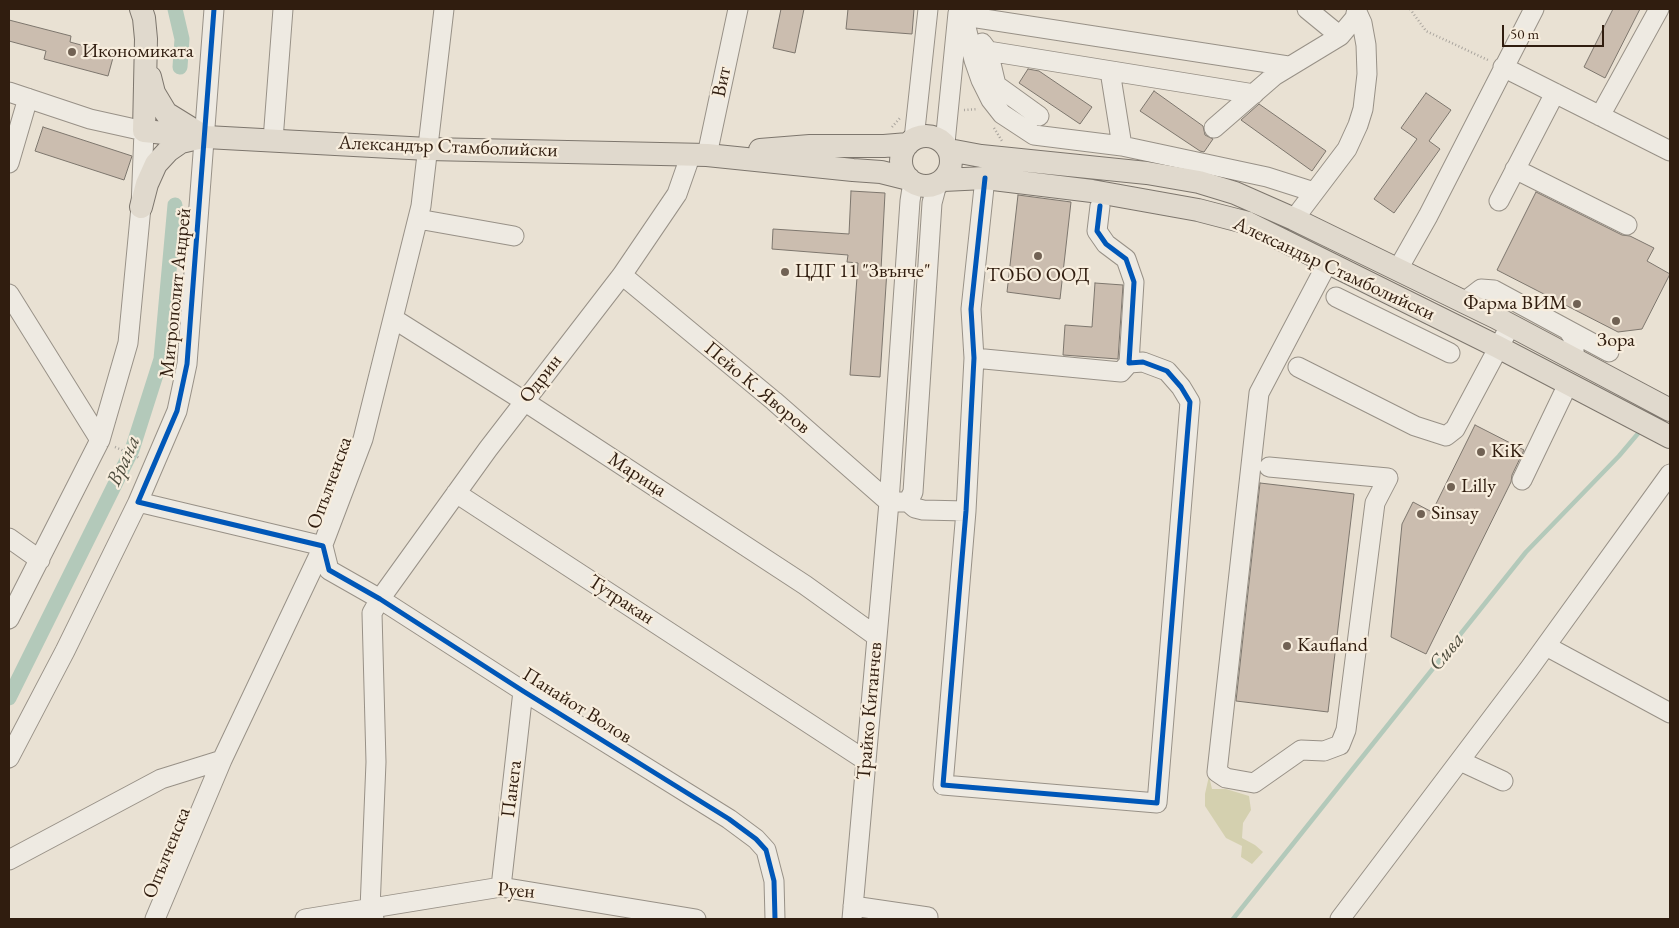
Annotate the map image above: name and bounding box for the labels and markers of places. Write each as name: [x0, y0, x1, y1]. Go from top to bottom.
place label: Икономиката: [82, 40, 194, 64]
marker: Икономиката: [66, 46, 78, 58]
marker: ТОБО ООД: [1032, 250, 1044, 262]
place label: ЦДГ 11 "Звънче": [795, 260, 930, 284]
place label: ТОБО ООД: [986, 264, 1090, 288]
marker: ЦДГ 11 "Звънче": [779, 266, 791, 278]
place label: Фарма ВИМ: [1463, 292, 1567, 316]
marker: Фарма ВИМ: [1571, 298, 1583, 310]
marker: Зора: [1610, 315, 1622, 327]
place label: Зора: [1597, 329, 1635, 353]
place label: KiK: [1491, 440, 1523, 464]
marker: KiK: [1475, 446, 1487, 458]
place label: Lilly: [1461, 475, 1496, 499]
marker: Lilly: [1445, 481, 1457, 493]
place label: Sinsay: [1431, 502, 1479, 526]
marker: Sinsay: [1415, 508, 1427, 520]
place label: Kaufland: [1297, 634, 1368, 658]
marker: Kaufland: [1281, 640, 1293, 652]

